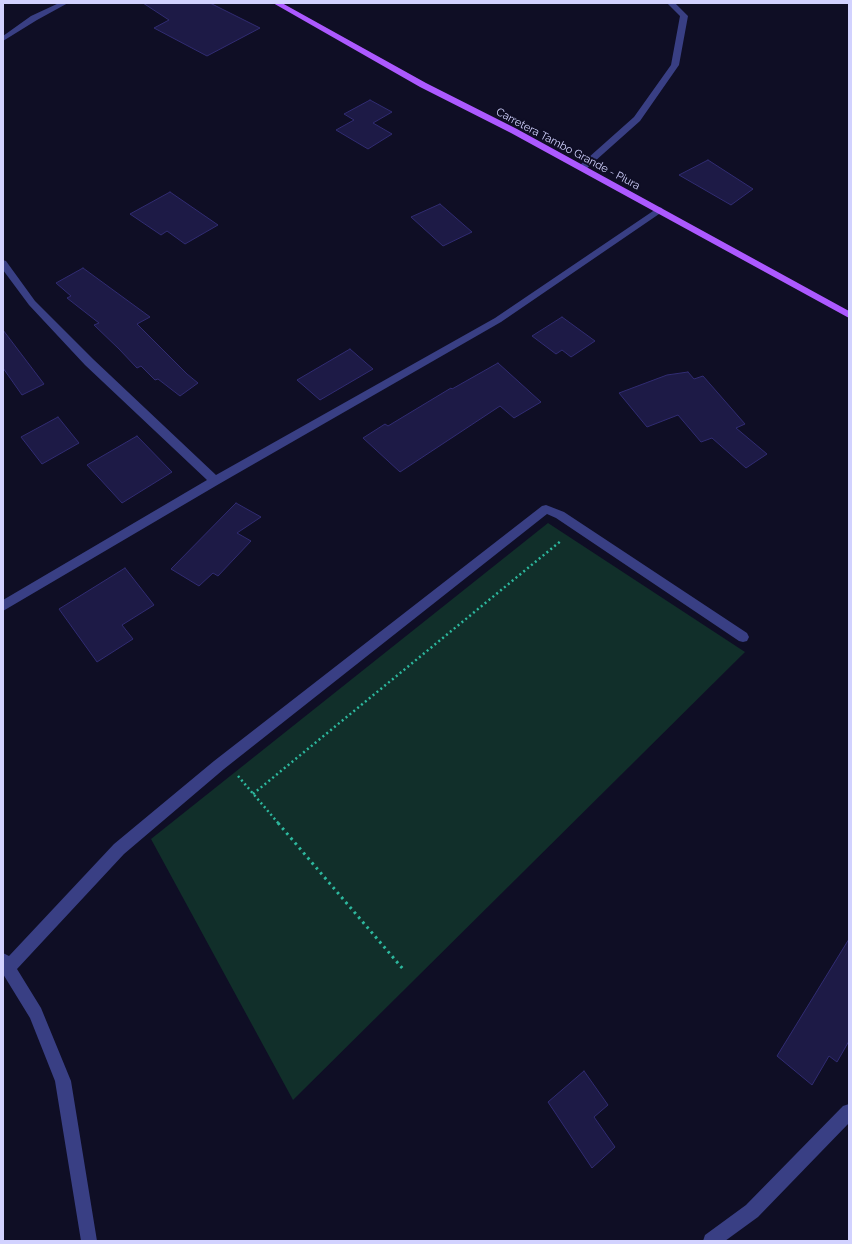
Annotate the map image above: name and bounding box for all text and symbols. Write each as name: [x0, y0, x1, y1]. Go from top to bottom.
street label: Carretera Tambo Grande - Piura: [494, 105, 642, 193]

